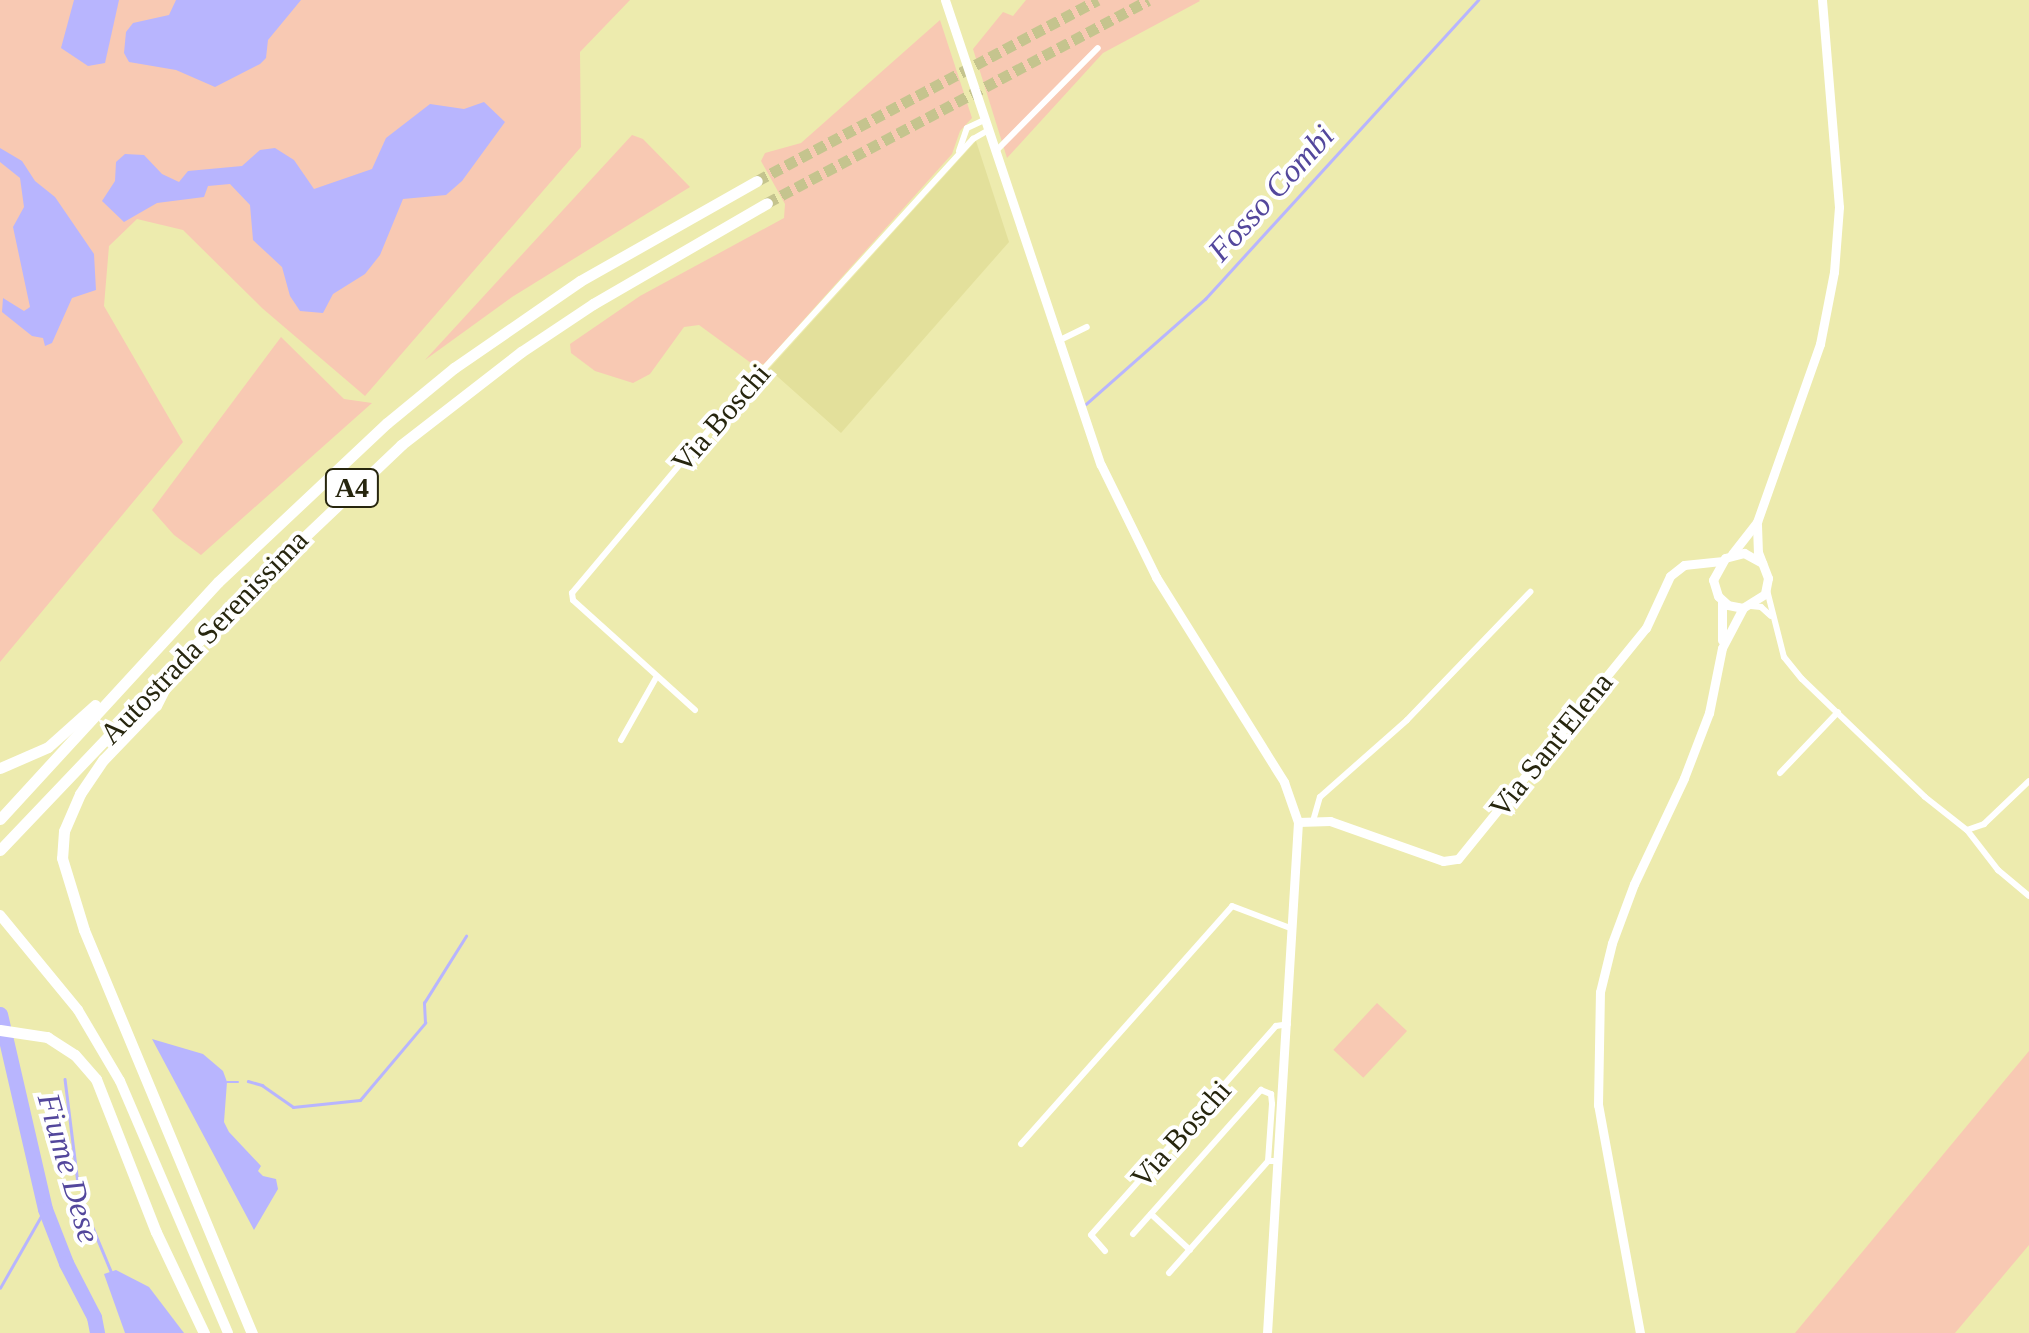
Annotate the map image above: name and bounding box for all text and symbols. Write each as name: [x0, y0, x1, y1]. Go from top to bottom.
water label: Fosso Combi: [1200, 117, 1342, 269]
street label: Via Boschi: [664, 356, 778, 480]
road number: A4: [324, 465, 380, 511]
street label: Autostrada Serenissima: [92, 522, 316, 752]
street label: Via Sant'Elena: [1482, 665, 1620, 825]
street label: Via Boschi: [1123, 1073, 1239, 1195]
water label: Fiume Dese: [29, 1089, 109, 1247]

